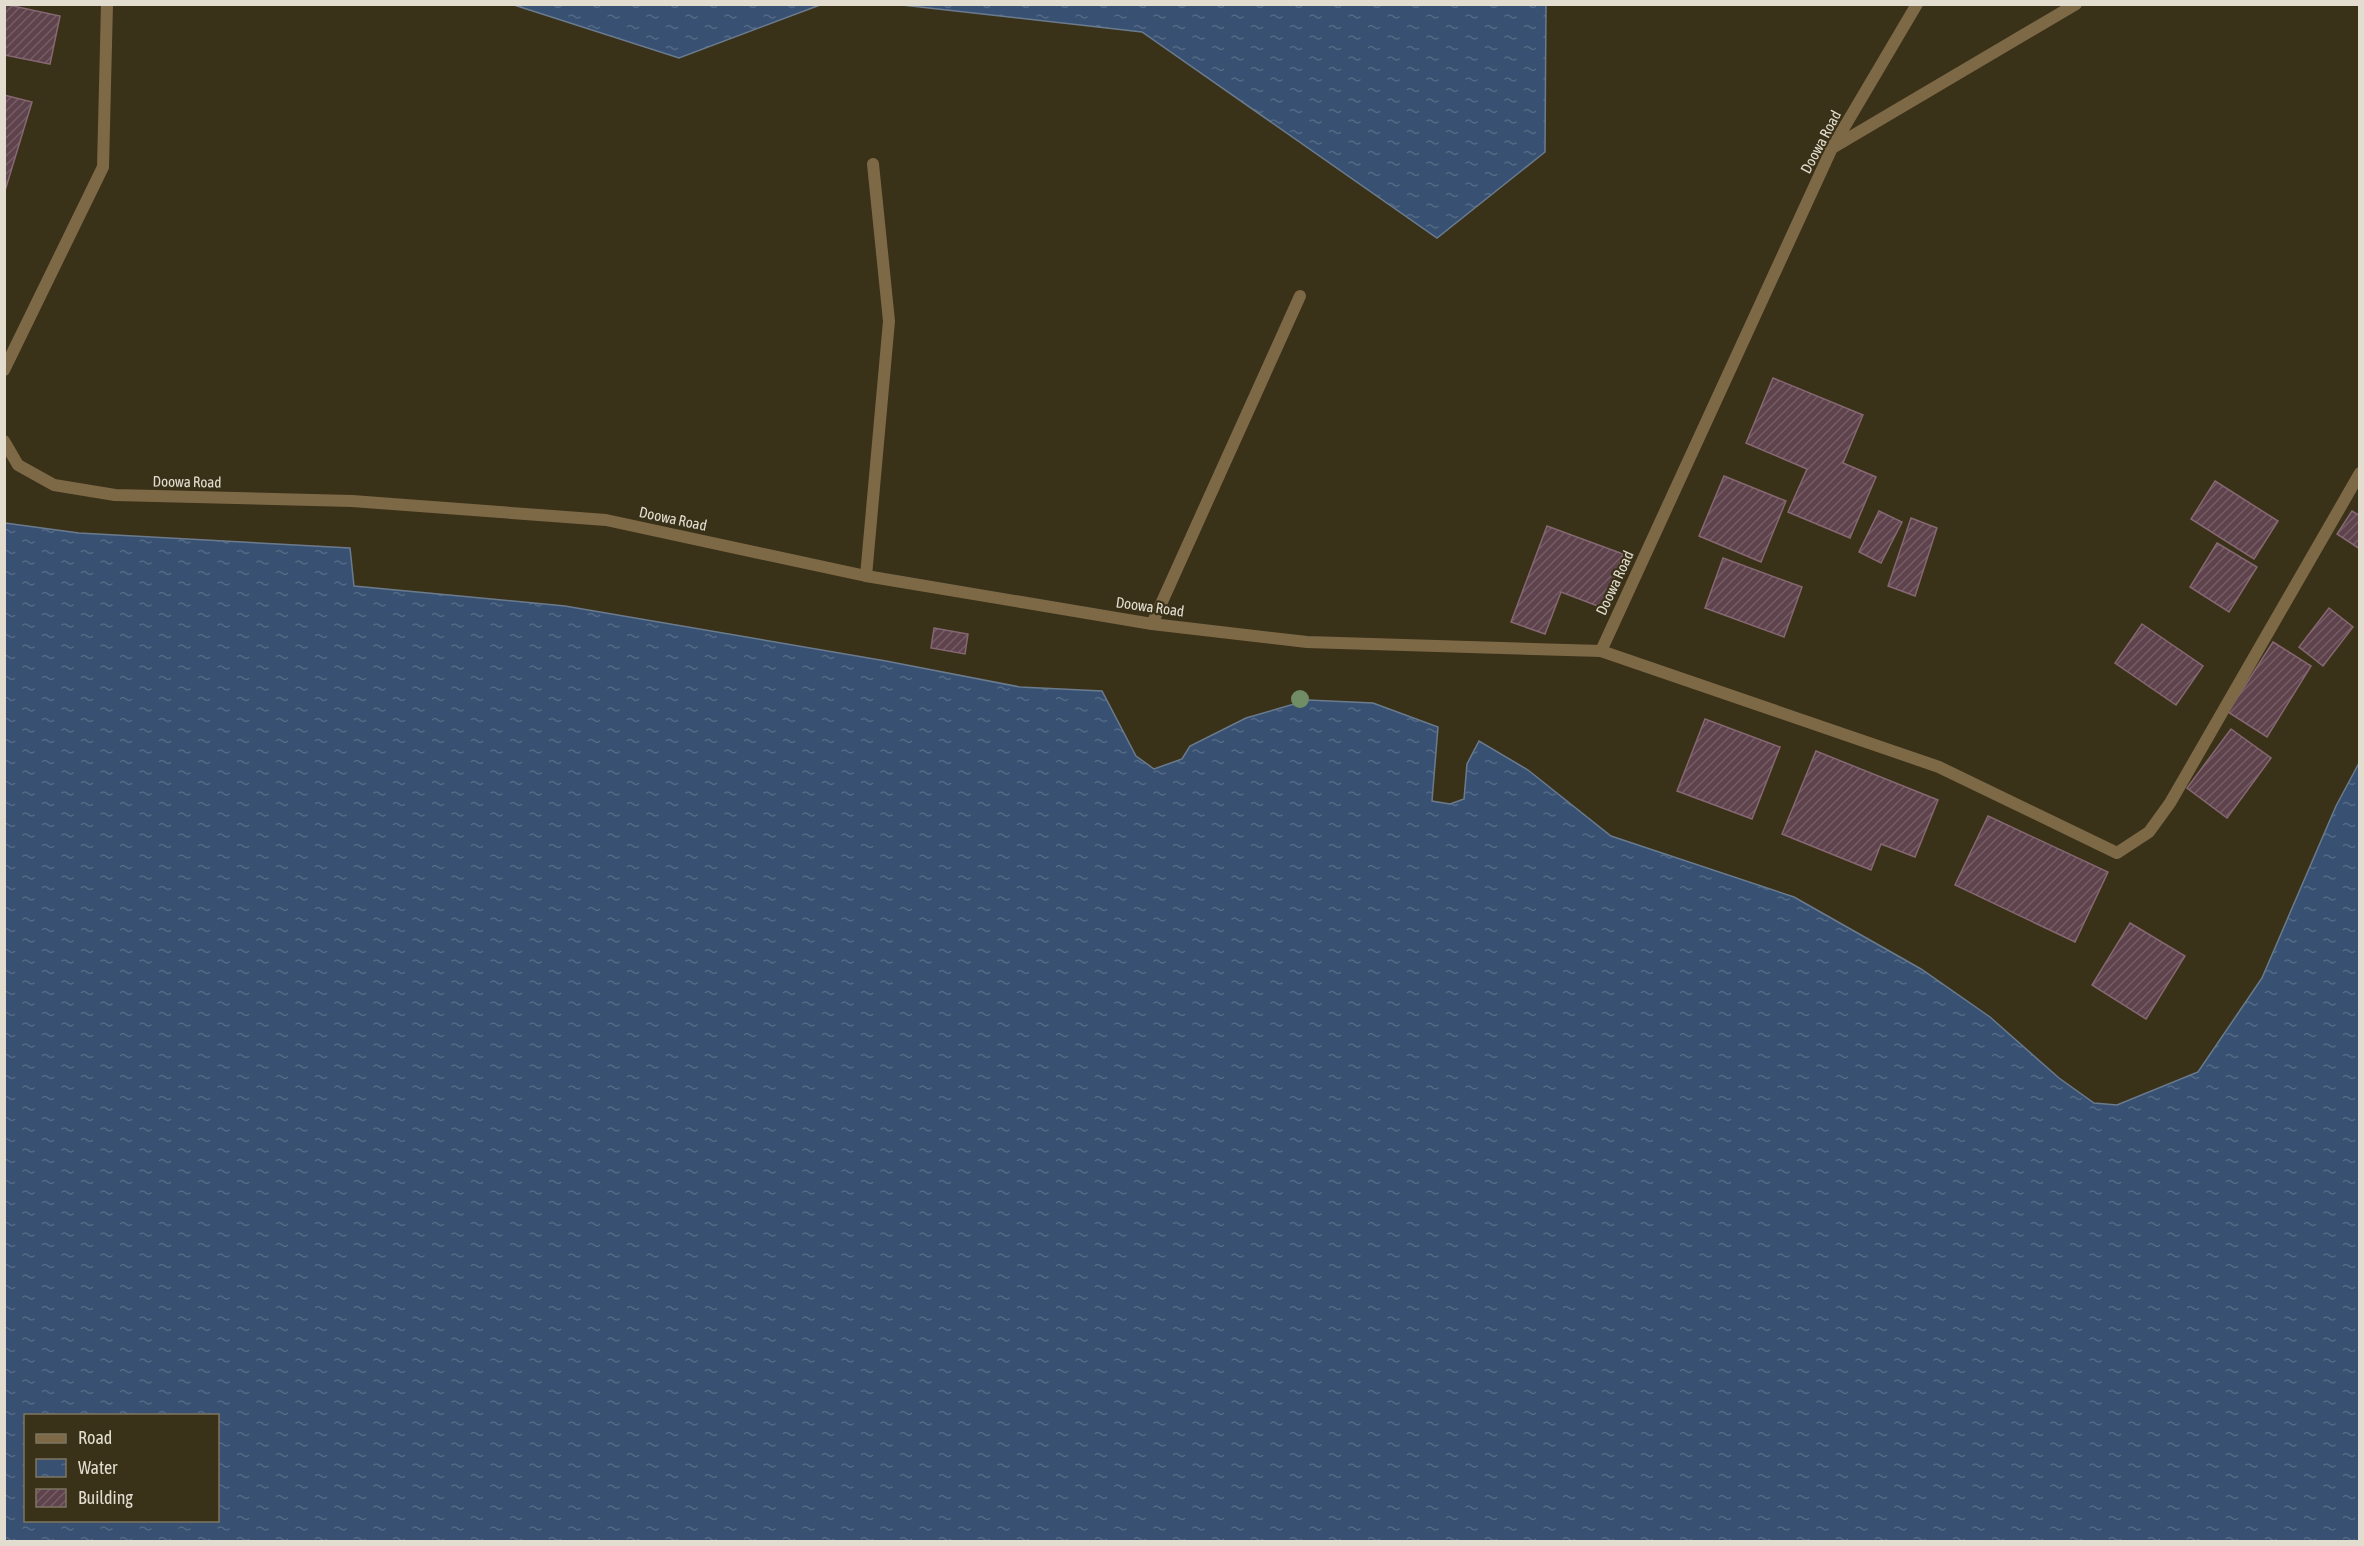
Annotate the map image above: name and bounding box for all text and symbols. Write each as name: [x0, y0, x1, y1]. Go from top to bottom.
street label: Doowa Road: [1797, 107, 1844, 176]
street label: Doowa Road: [152, 472, 222, 491]
street label: Doowa Road: [638, 503, 709, 534]
street label: Doowa Road: [1592, 548, 1637, 618]
street label: Doowa Road: [1115, 593, 1185, 620]
legend: [24, 1414, 219, 1522]
text: Road: [78, 1427, 112, 1448]
text: Water: [78, 1457, 118, 1478]
text: Building: [78, 1487, 133, 1508]

